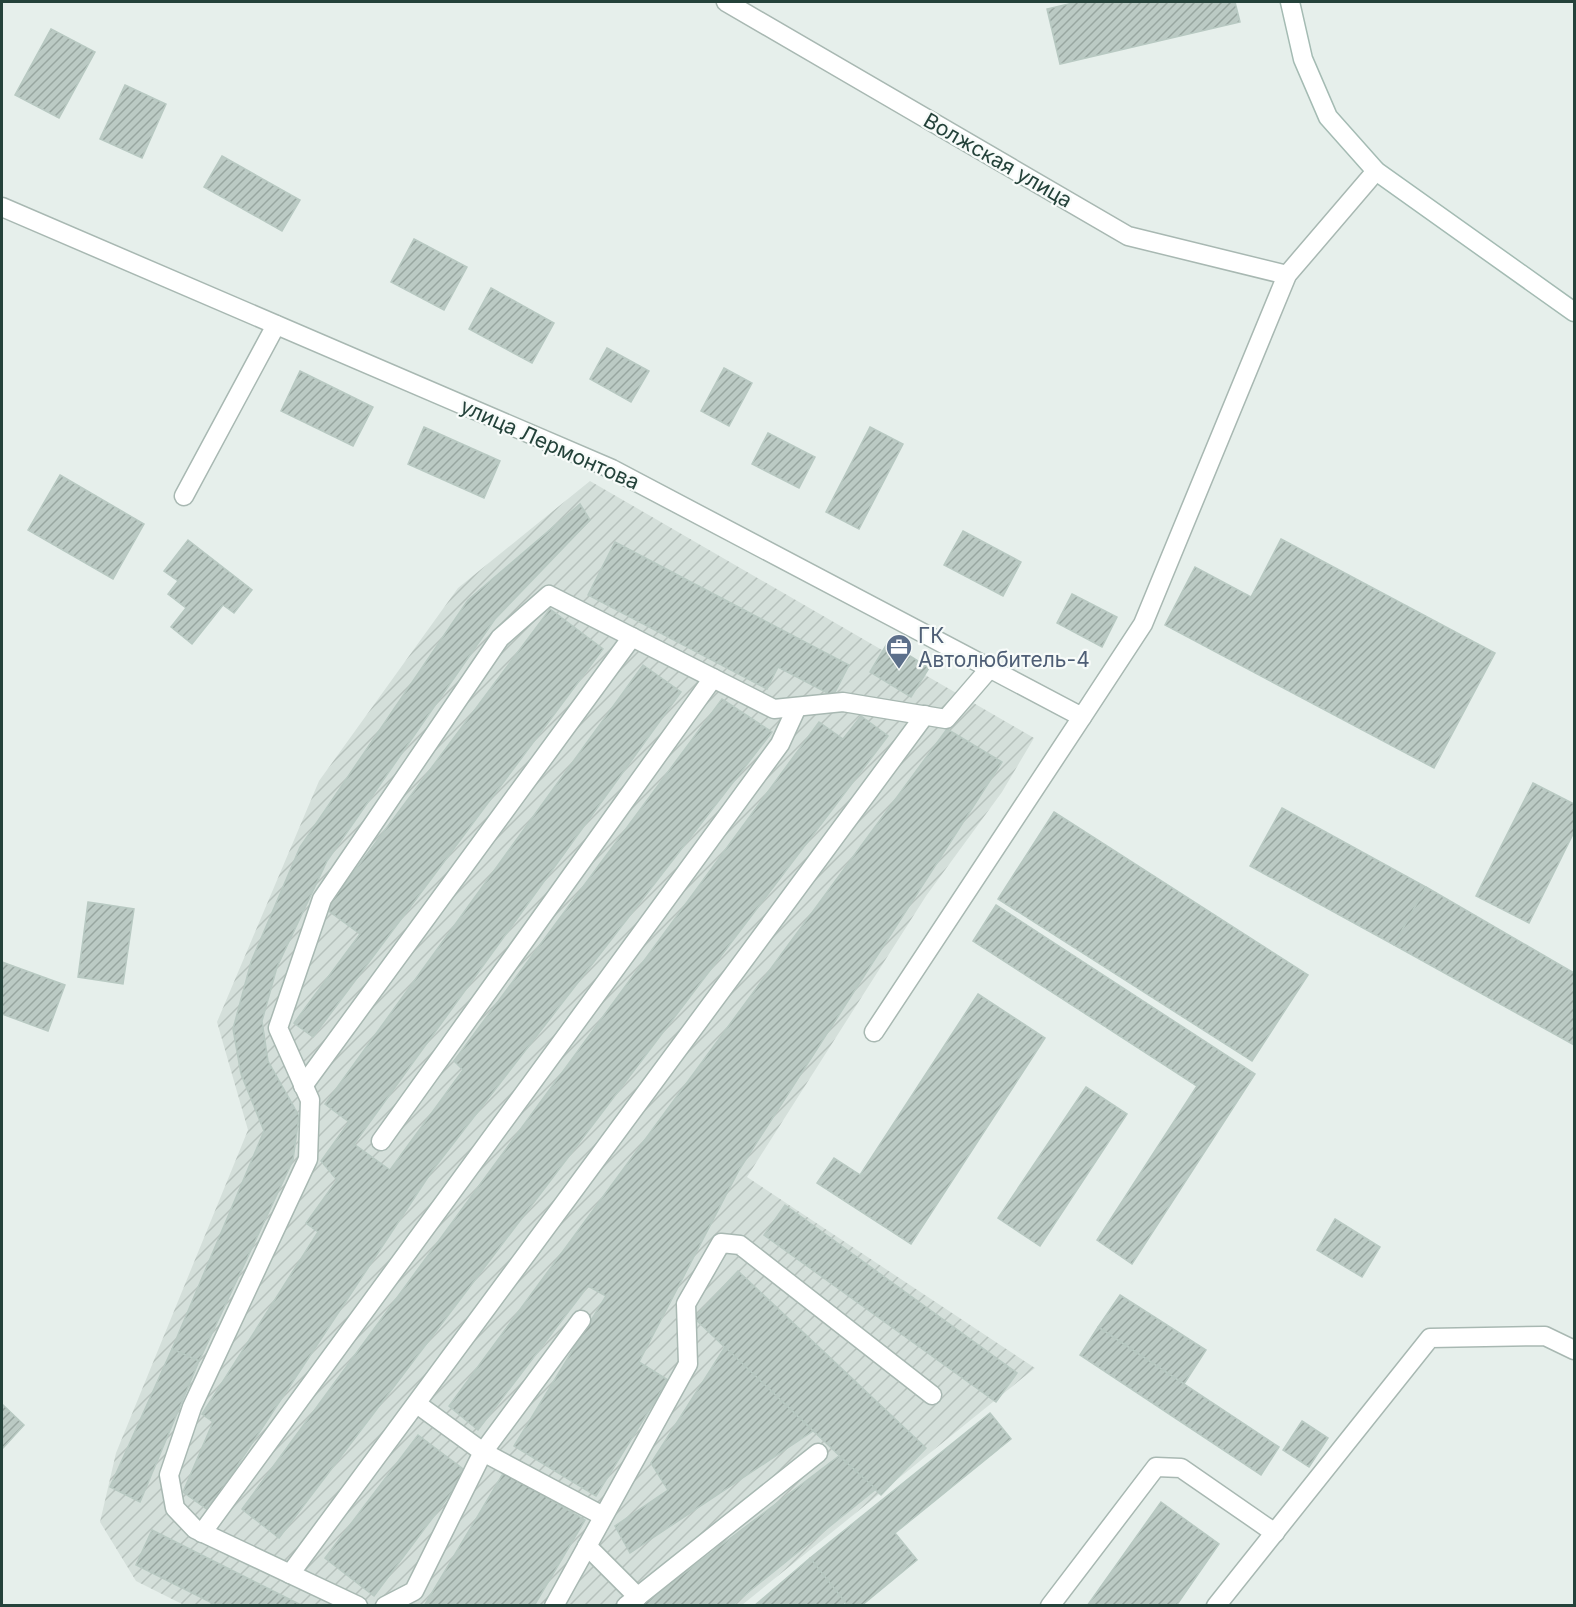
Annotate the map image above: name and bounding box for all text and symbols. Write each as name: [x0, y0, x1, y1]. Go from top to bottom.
street label: Волжская улица: [919, 107, 1077, 213]
street label: улица Лермонтова: [457, 393, 643, 495]
place label: ГК Автолюбитель-4: [918, 623, 1090, 672]
office icon: ГК Автолюбитель-4: [884, 632, 914, 670]

